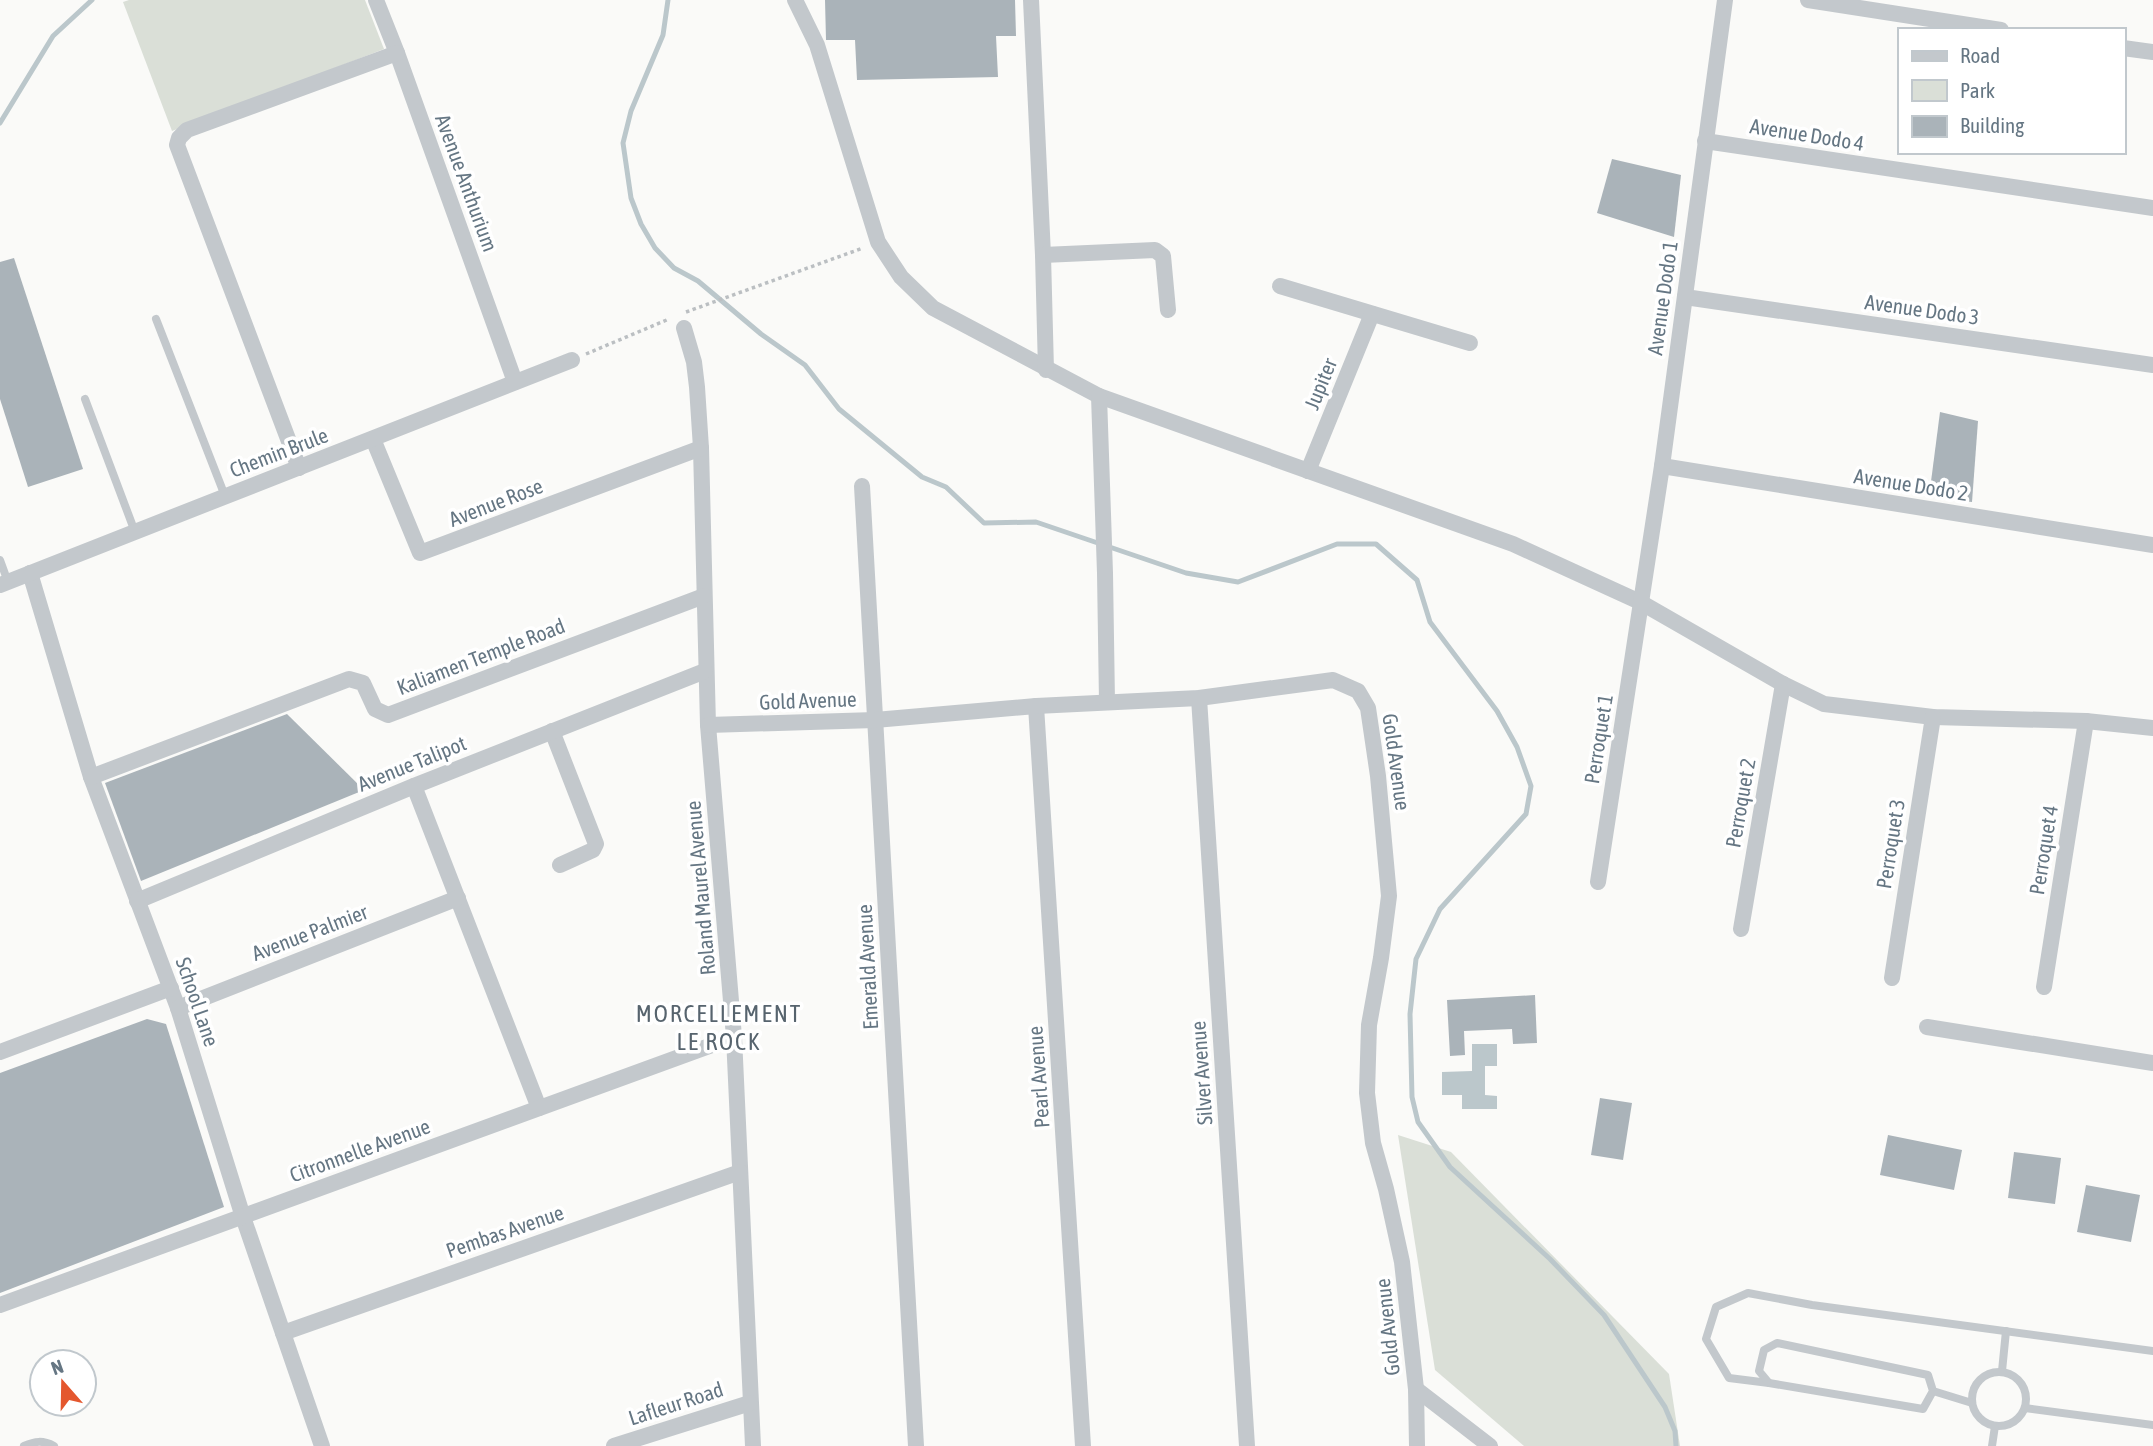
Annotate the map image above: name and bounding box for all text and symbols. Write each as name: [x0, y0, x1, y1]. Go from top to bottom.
legend: [1898, 28, 2125, 154]
text: Road: [1960, 43, 2000, 67]
text: Park: [1960, 78, 1995, 102]
street label: Avenue Anthurium: [431, 111, 503, 254]
street label: Avenue Dodo 4: [1748, 113, 1866, 155]
text: Building: [1960, 113, 2024, 137]
street label: Avenue Dodo 1: [1642, 239, 1682, 357]
street label: Avenue Dodo 3: [1863, 289, 1981, 329]
street label: Jupiter: [1299, 354, 1341, 413]
street label: Chemin Brule: [226, 422, 331, 482]
street label: Avenue Dodo 2: [1852, 463, 1970, 505]
street label: Avenue Rose: [445, 473, 546, 531]
street label: Kaliamen Temple Road: [393, 613, 568, 699]
street label: Gold Avenue: [759, 686, 857, 714]
street label: Perroquet 1: [1579, 692, 1617, 785]
street label: Gold Avenue: [1378, 712, 1416, 812]
street label: Avenue Talipot: [354, 730, 469, 796]
street label: Perroquet 2: [1720, 756, 1760, 849]
street label: Perroquet 3: [1871, 797, 1909, 890]
street label: Roland Maurel Avenue: [680, 800, 720, 976]
street label: Perroquet 4: [2024, 803, 2062, 896]
street label: Avenue Palmier: [248, 899, 372, 965]
street label: Emerald Avenue: [852, 904, 882, 1030]
street label: School Lane: [172, 954, 224, 1049]
district label: MORCELLEMENT LE ROCK: [636, 1000, 802, 1055]
street label: Silver Avenue: [1185, 1020, 1217, 1126]
street label: Pearl Avenue: [1022, 1025, 1054, 1129]
street label: Citronnelle Avenue: [286, 1114, 433, 1187]
street label: Pembas Avenue: [443, 1200, 567, 1262]
street label: Gold Avenue: [1370, 1277, 1404, 1377]
north arrow: [28, 1348, 98, 1418]
text: N: [48, 1355, 66, 1379]
street label: Lafleur Road: [625, 1377, 726, 1430]

